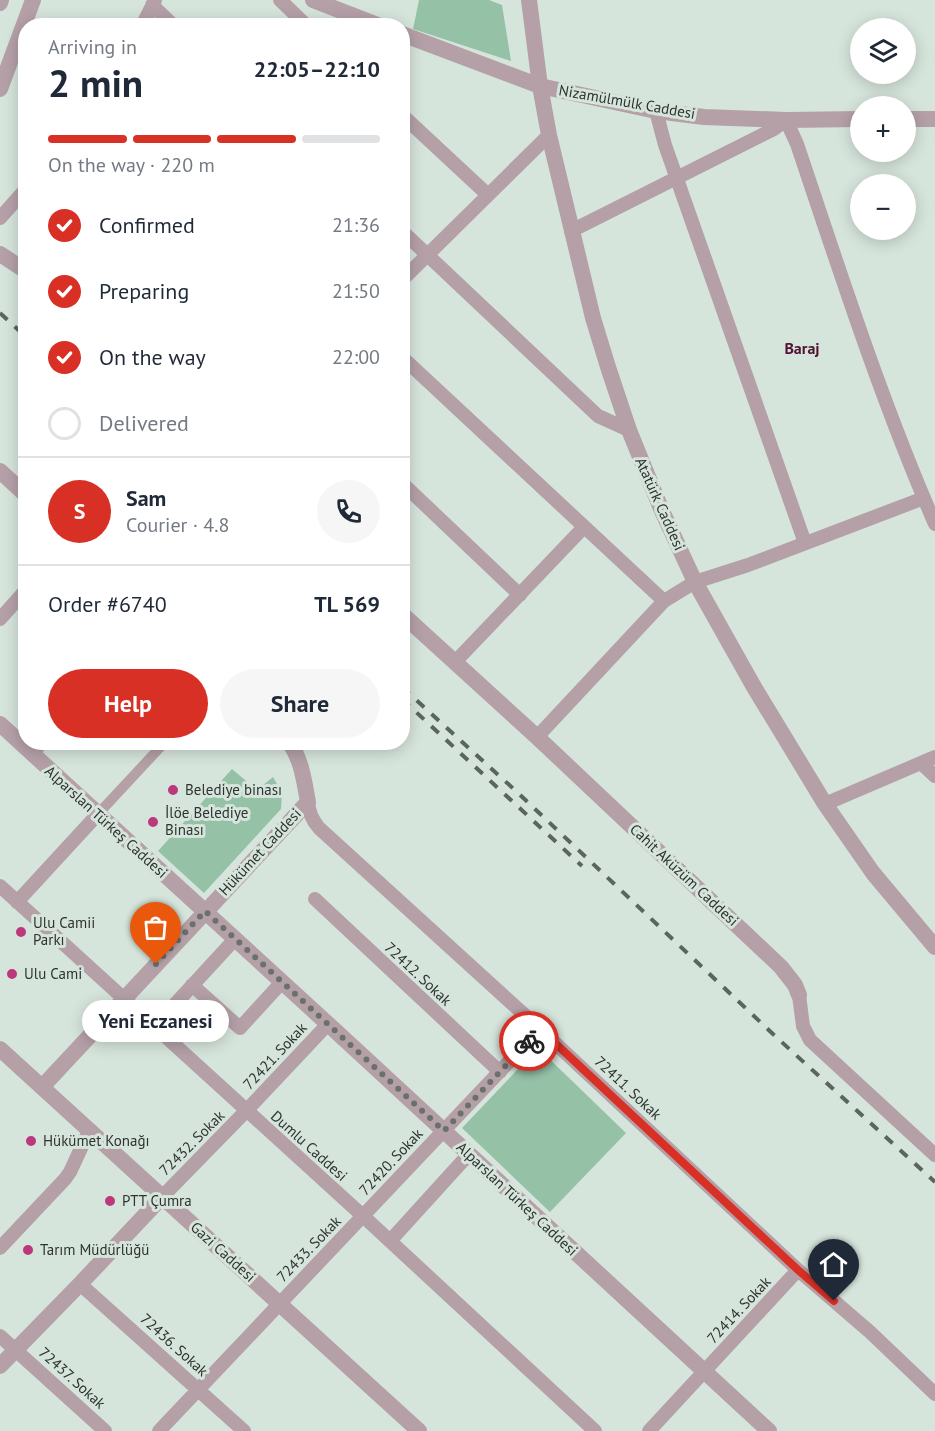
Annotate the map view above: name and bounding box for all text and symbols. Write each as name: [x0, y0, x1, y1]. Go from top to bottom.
map controls: [850, 18, 916, 240]
button: layers: [850, 18, 916, 84]
text: Arriving in: [48, 34, 137, 60]
text: 22:05–22:10: [254, 55, 380, 83]
text: 2 min: [48, 57, 143, 108]
street label: Nizamülmülk Caddesi: [557, 80, 697, 123]
button: +: [850, 96, 916, 162]
text: On the way · 220 m: [48, 152, 215, 178]
button: −: [850, 174, 916, 240]
icon: check: [48, 209, 81, 242]
text: Confirmed: [99, 211, 195, 239]
text: 21:36: [332, 212, 380, 238]
icon: check: [48, 275, 81, 308]
text: Preparing: [99, 277, 189, 305]
text: 21:50: [332, 278, 380, 304]
district label: Baraj: [784, 338, 820, 358]
icon: check: [48, 341, 81, 374]
text: On the way: [99, 343, 206, 371]
text: 22:00: [332, 344, 380, 370]
text: Delivered: [99, 409, 189, 437]
street label: Atatürk Caddesi: [631, 454, 689, 553]
button: phone: [317, 480, 380, 543]
text: Sam: [126, 484, 166, 512]
text: S: [74, 497, 85, 525]
text: Courier · 4.8: [126, 512, 229, 538]
text: Order #6740: [48, 590, 167, 618]
text: TL 569: [314, 590, 380, 618]
button: Help: [48, 669, 208, 738]
button: Share: [220, 669, 380, 738]
street label: Alparslan Türkeş Caddesi: [41, 761, 172, 882]
place label: Belediye binası: [185, 780, 282, 799]
marker: Belediye binası: [166, 783, 180, 797]
place label: İlöe Belediye Binası: [165, 803, 248, 839]
street label: Hükümet Caddesi: [214, 804, 305, 899]
marker: İlöe Belediye Binası: [146, 815, 160, 829]
street label: Cahit Aküzüm Caddesi: [626, 819, 743, 930]
pin: [130, 902, 181, 964]
icon: bag: [139, 911, 172, 944]
place label: Ulu Camii Parkı: [33, 913, 95, 949]
marker: Ulu Camii Parkı: [14, 925, 28, 939]
street label: 72412. Sokak: [381, 938, 456, 1010]
place label: Ulu Cami: [24, 964, 82, 983]
marker: Ulu Cami: [5, 967, 19, 981]
callout: Yeni Eczanesi: [82, 1000, 230, 1042]
text: Yeni Eczanesi: [98, 1008, 213, 1034]
courier: [499, 1011, 559, 1071]
street label: 72421. Sokak: [239, 1018, 311, 1093]
icon: bike: [513, 1025, 546, 1058]
street label: 72411. Sokak: [591, 1052, 666, 1124]
street label: 72432. Sokak: [155, 1105, 229, 1179]
street label: Dumlu Caddesi: [267, 1106, 352, 1185]
street label: 72420. Sokak: [355, 1124, 427, 1199]
place label: Hükümet Konağı: [43, 1131, 150, 1150]
marker: Hükümet Konağı: [24, 1134, 38, 1148]
street label: Alparslan Türkeş Caddesi: [453, 1138, 582, 1260]
place label: PTT Çumra: [122, 1191, 192, 1210]
marker: PTT Çumra: [103, 1194, 117, 1208]
street label: 72433. Sokak: [272, 1211, 345, 1286]
street label: Gazi Caddesi: [187, 1217, 260, 1286]
pin: [808, 1239, 859, 1301]
place label: Tarım Müdürlüğü: [40, 1240, 149, 1259]
marker: Tarım Müdürlüğü: [21, 1243, 35, 1257]
icon: home: [817, 1248, 850, 1281]
street label: 72414. Sokak: [703, 1272, 775, 1347]
street label: 72436. Sokak: [136, 1309, 213, 1381]
street label: 72437. Sokak: [35, 1343, 110, 1413]

